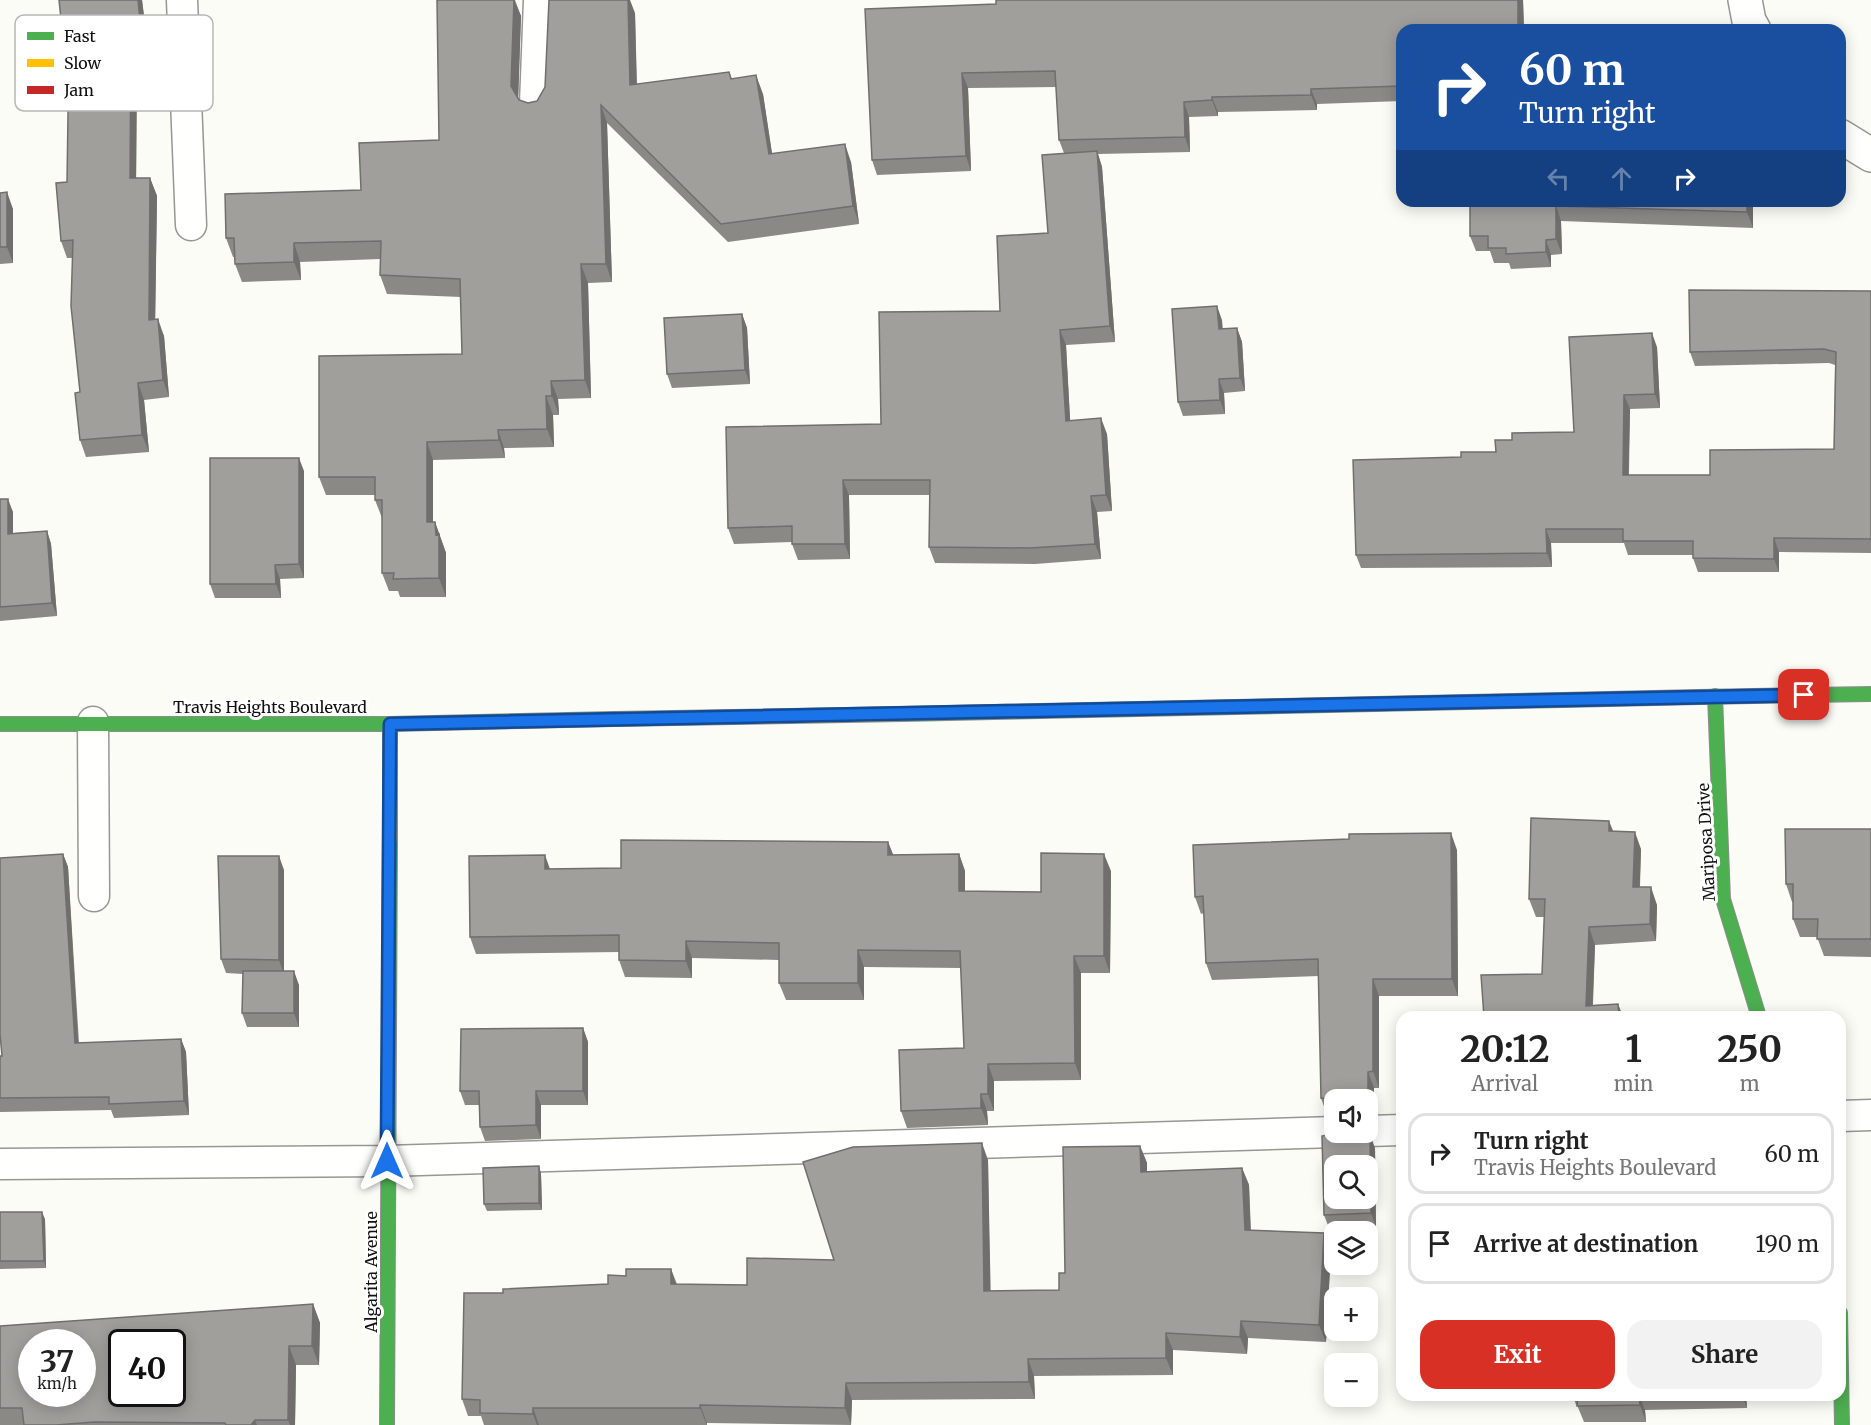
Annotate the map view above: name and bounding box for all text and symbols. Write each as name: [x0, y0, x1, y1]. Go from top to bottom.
legend: [15, 15, 213, 111]
text: Fast: [64, 26, 97, 46]
text: 60 m: [1519, 44, 1625, 96]
icon: right: [1420, 48, 1498, 126]
text: Slow: [64, 53, 102, 73]
text: Jam: [63, 80, 94, 100]
text: Turn right: [1519, 96, 1656, 130]
icon: left: [1542, 162, 1575, 195]
icon: ahead: [1605, 162, 1638, 195]
icon: right: [1668, 162, 1701, 195]
pin: [1778, 669, 1829, 720]
icon: arrive: [1787, 678, 1820, 711]
street label: Travis Heights Boulevard: [173, 697, 367, 717]
street label: Mariposa Drive: [1693, 782, 1719, 902]
text: 20:12: [1460, 1027, 1550, 1072]
text: 1: [1625, 1027, 1642, 1072]
text: 250: [1717, 1027, 1782, 1072]
text: Arrival: [1471, 1071, 1538, 1096]
text: min: [1614, 1071, 1653, 1096]
text: m: [1740, 1071, 1760, 1096]
map controls: [1324, 1089, 1378, 1407]
button: sound: [1324, 1089, 1378, 1143]
text: Turn right: [1474, 1127, 1588, 1155]
position arrow: [355, 1129, 419, 1193]
icon: right: [1423, 1137, 1456, 1170]
text: 60 m: [1765, 1140, 1819, 1168]
button: search: [1324, 1155, 1378, 1209]
text: Travis Heights Boulevard: [1474, 1155, 1716, 1180]
street label: Algarita Avenue: [361, 1211, 381, 1334]
button: layers: [1324, 1221, 1378, 1275]
icon: arrive: [1423, 1227, 1456, 1260]
text: Arrive at destination: [1474, 1230, 1698, 1258]
text: 190 m: [1756, 1230, 1819, 1258]
button: +: [1324, 1287, 1378, 1341]
button: Exit: [1420, 1320, 1615, 1389]
button: Share: [1627, 1320, 1822, 1389]
speed limit sign: 40: [108, 1329, 186, 1407]
text: 37: [40, 1342, 74, 1380]
button: −: [1324, 1353, 1378, 1407]
text: km/h: [37, 1374, 77, 1393]

